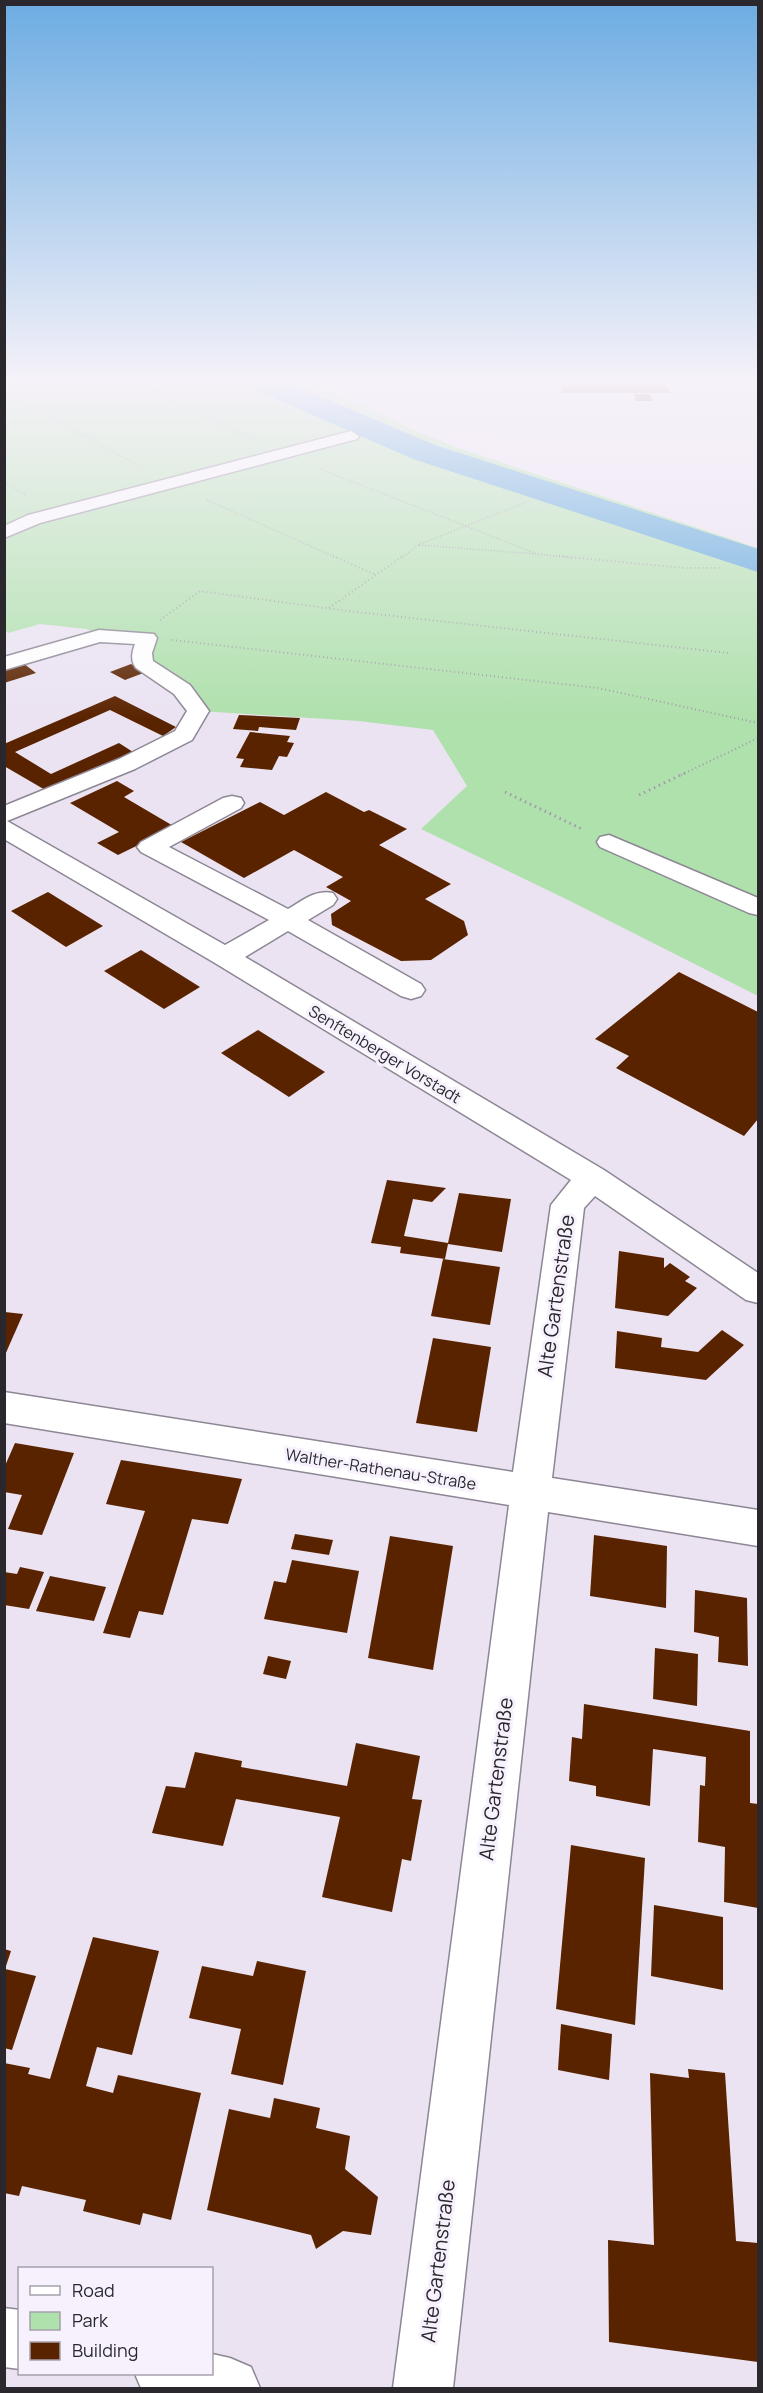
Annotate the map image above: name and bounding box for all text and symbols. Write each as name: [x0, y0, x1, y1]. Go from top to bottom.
street label: Senftenberger Vorstadt: [305, 1000, 465, 1108]
street label: Alte Gartenstraße: [531, 1213, 580, 1379]
street label: Walther-Rathenau-Straße: [284, 1443, 478, 1495]
street label: Alte Gartenstraße: [472, 1696, 519, 1862]
street label: Alte Gartenstraße: [414, 2178, 461, 2344]
legend: [18, 2267, 213, 2375]
text: Road: [72, 2278, 115, 2302]
text: Park: [72, 2308, 109, 2332]
text: Building: [72, 2338, 138, 2362]

